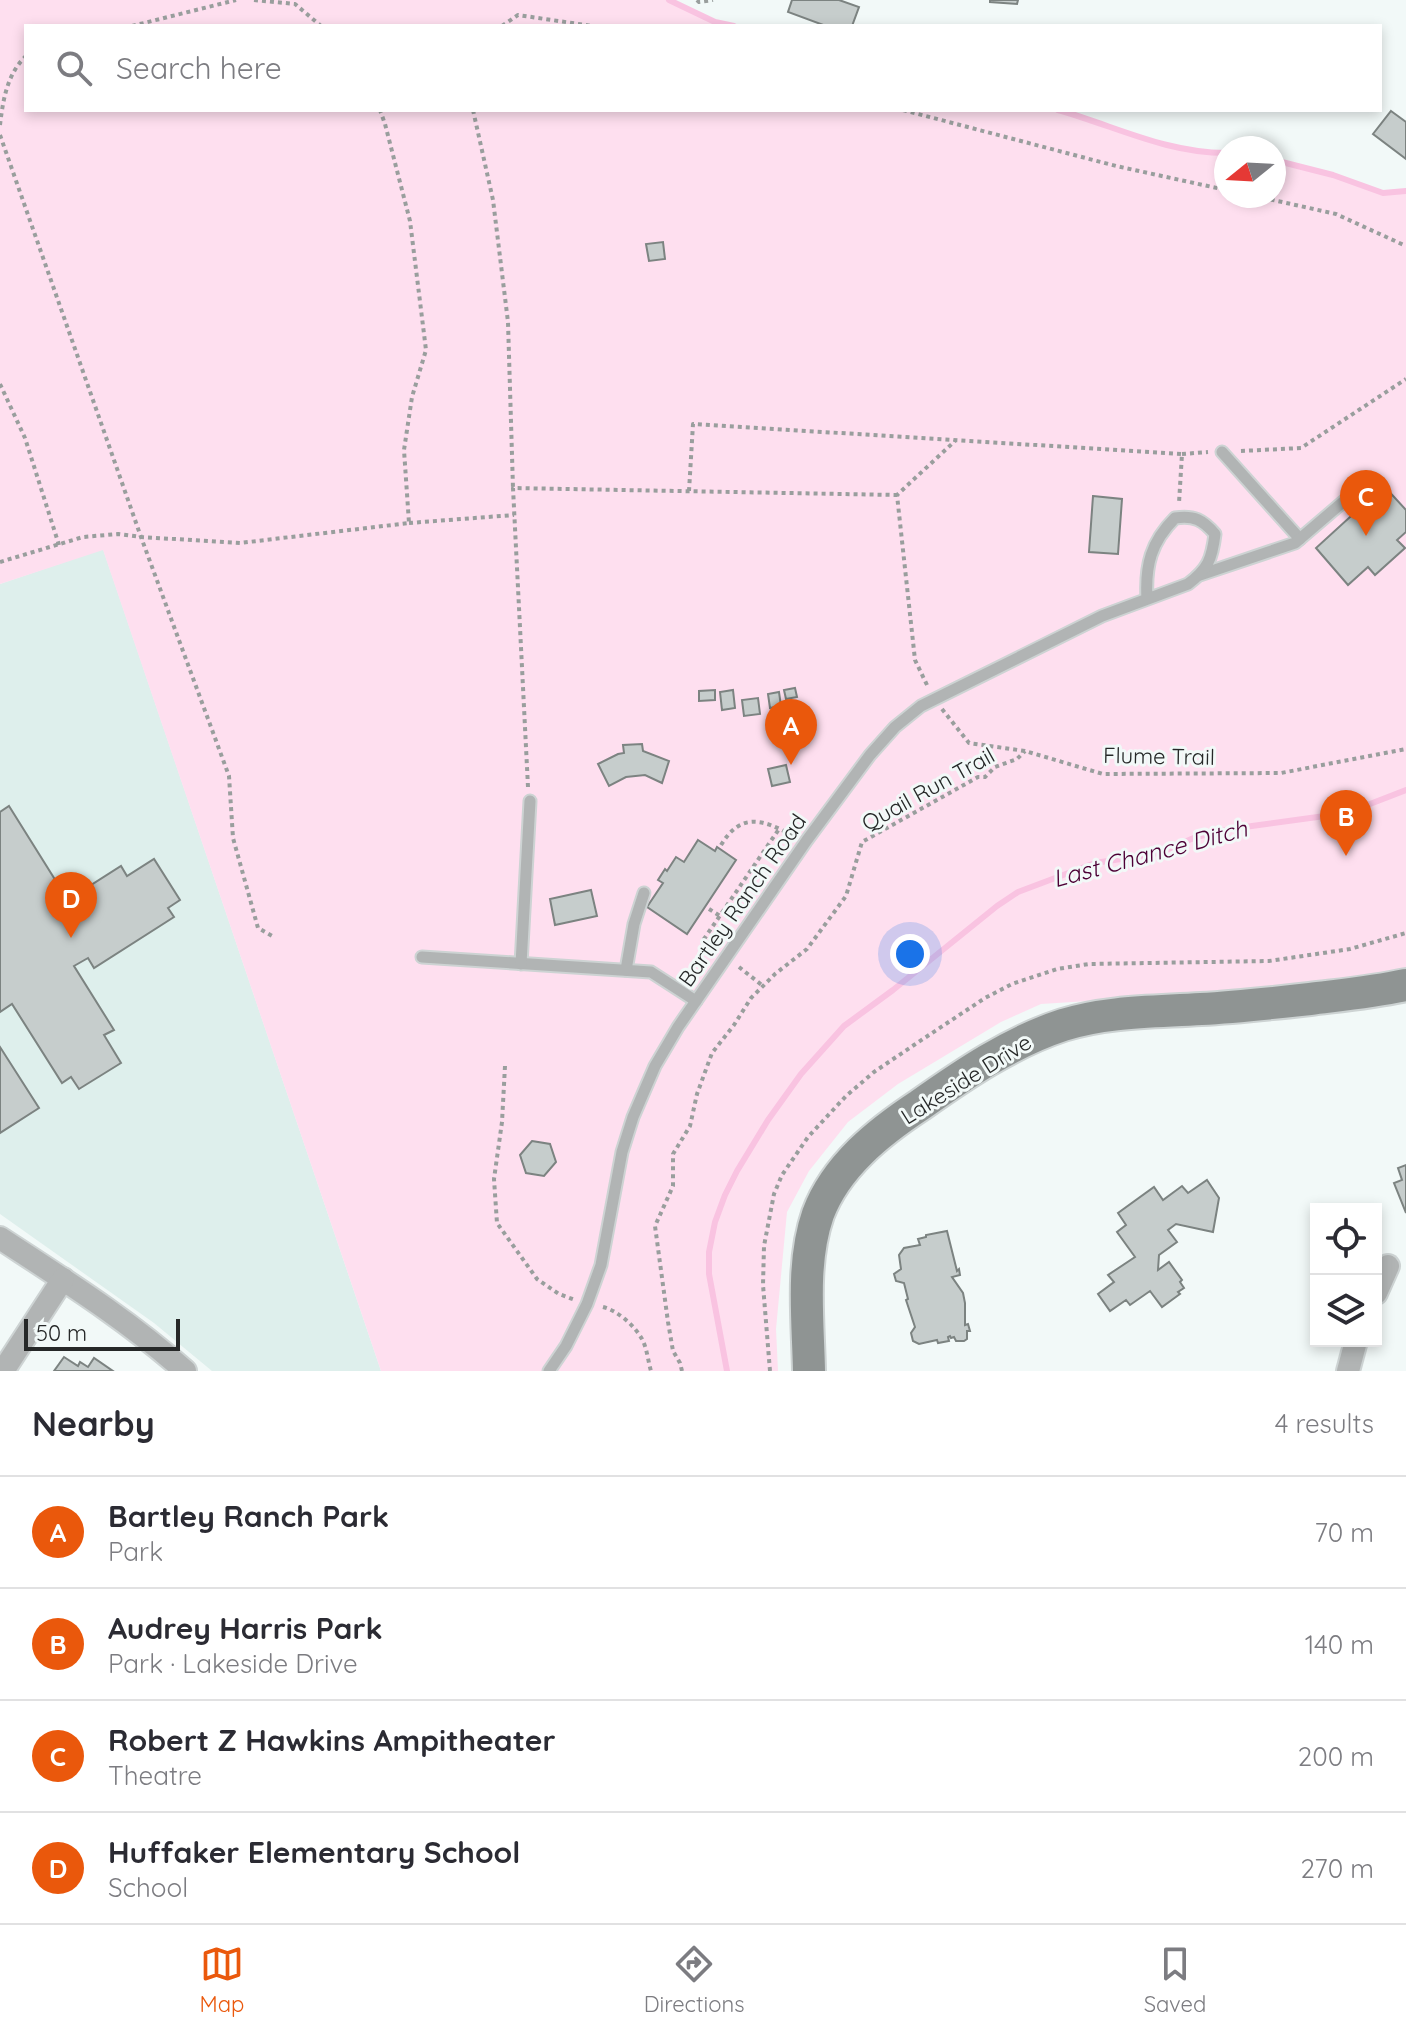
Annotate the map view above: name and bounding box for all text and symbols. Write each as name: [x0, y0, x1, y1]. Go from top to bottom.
search box: [24, 24, 1382, 112]
icon: search: [52, 46, 96, 90]
text: Search here: [116, 49, 282, 87]
north arrow: [1214, 136, 1286, 208]
pin: C: [1340, 470, 1392, 536]
pin: A: [765, 699, 817, 765]
street label: Quail Run Trail: [857, 741, 999, 837]
street label: Flume Trail: [1103, 741, 1215, 771]
pin: B: [1320, 790, 1372, 856]
street label: Bartley Ranch Road: [672, 808, 812, 992]
water label: Last Chance Ditch: [1049, 813, 1251, 893]
pin: D: [45, 872, 97, 938]
your location: [890, 934, 930, 974]
street label: Lakeside Drive: [896, 1028, 1036, 1130]
map controls: [1310, 1203, 1382, 1347]
button: locate: [1310, 1203, 1382, 1275]
button: layers: [1310, 1275, 1382, 1347]
scale bar: [24, 1315, 180, 1351]
text: 50 m: [36, 1319, 87, 1347]
text: Nearby: [32, 1402, 155, 1445]
text: 4 results: [1275, 1407, 1374, 1440]
text: Bartley Ranch Park: [108, 1497, 389, 1535]
text: A: [50, 1516, 66, 1549]
text: 70 m: [1314, 1516, 1374, 1549]
text: Park: [108, 1535, 163, 1568]
text: Audrey Harris Park: [108, 1609, 383, 1647]
text: B: [49, 1628, 67, 1661]
text: 140 m: [1305, 1628, 1374, 1661]
text: Park · Lakeside Drive: [108, 1647, 358, 1680]
text: Robert Z Hawkins Ampitheater: [108, 1721, 556, 1759]
text: C: [50, 1740, 66, 1773]
text: 200 m: [1298, 1740, 1374, 1773]
text: Theatre: [108, 1759, 202, 1792]
text: Huffaker Elementary School: [108, 1833, 520, 1871]
text: D: [49, 1852, 67, 1885]
text: 270 m: [1300, 1852, 1374, 1885]
text: School: [108, 1871, 188, 1904]
tab: Map: [200, 1942, 244, 2018]
tab: Directions: [644, 1942, 744, 2018]
tab: Saved: [1144, 1942, 1206, 2018]

